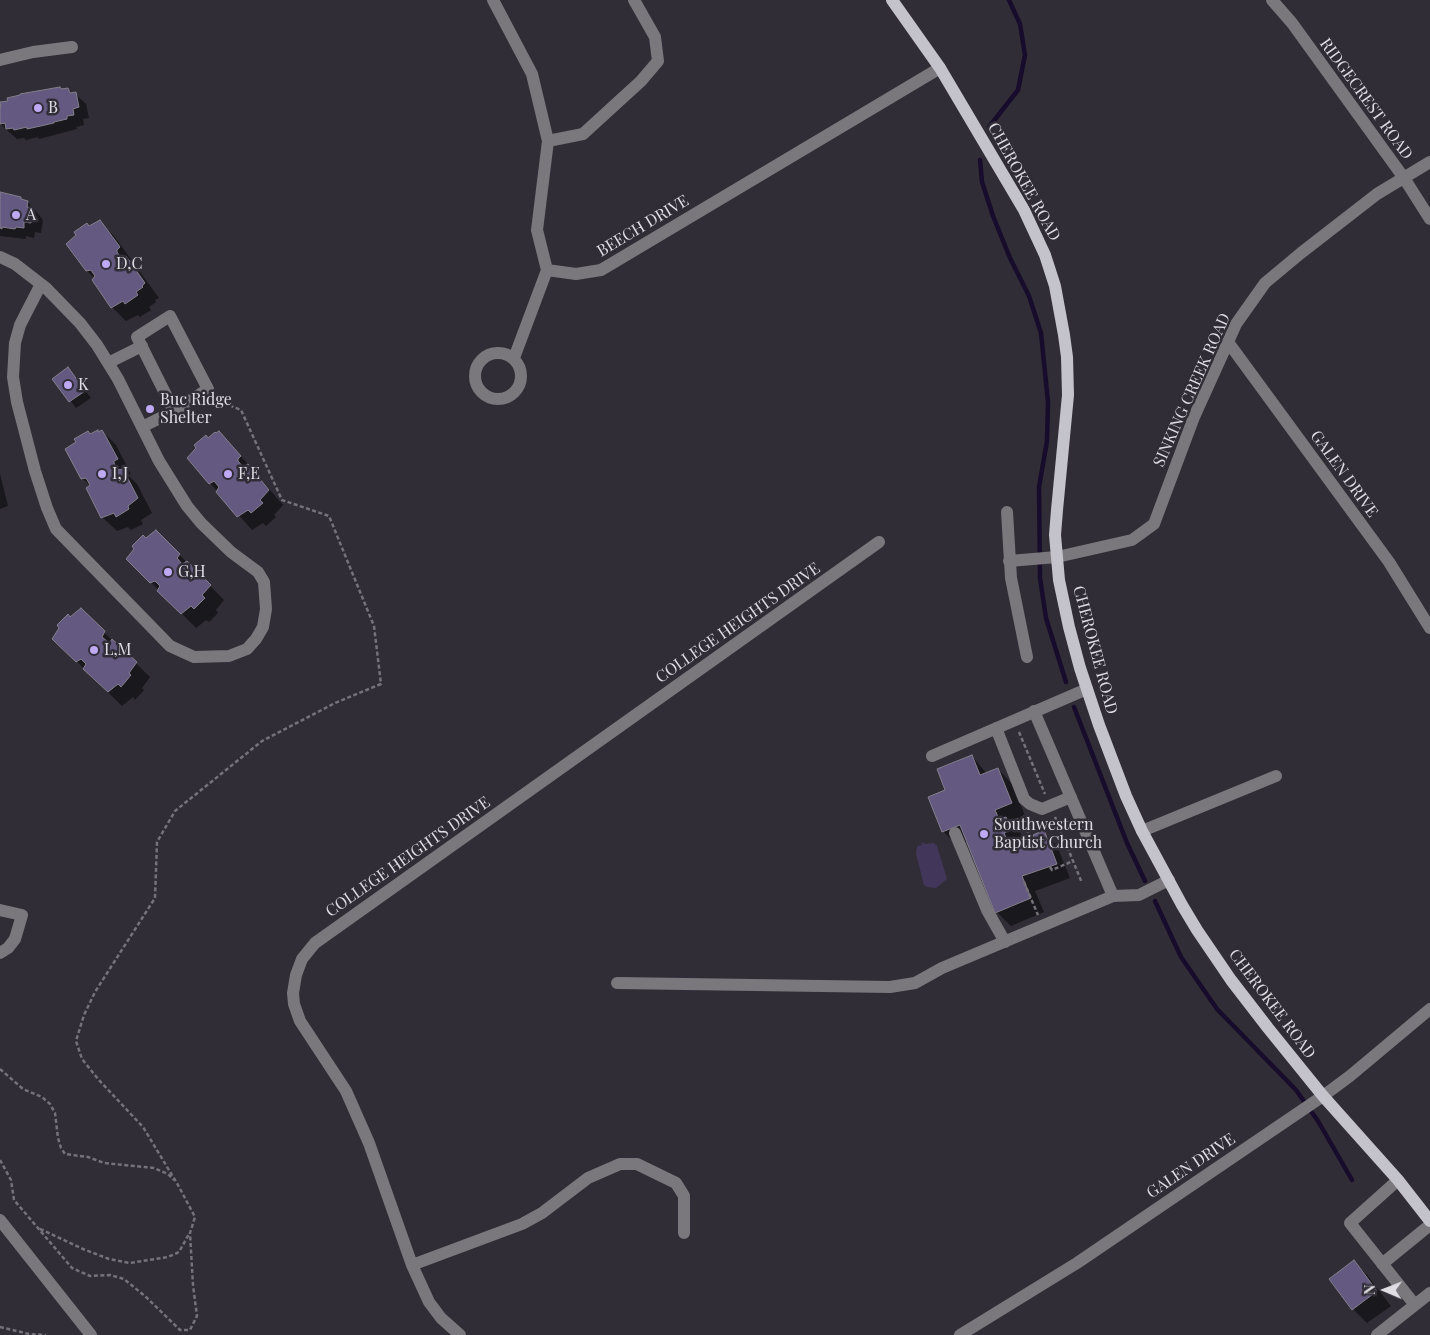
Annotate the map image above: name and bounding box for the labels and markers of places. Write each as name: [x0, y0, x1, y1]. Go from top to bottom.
place label: B: [48, 98, 58, 118]
marker: B: [32, 102, 44, 114]
place label: A: [26, 205, 36, 225]
marker: A: [10, 209, 22, 221]
place label: D,C: [116, 254, 142, 274]
marker: D,C: [100, 258, 112, 270]
place label: K: [78, 375, 88, 395]
marker: K: [62, 379, 74, 391]
place label: Buc Ridge Shelter: [160, 390, 232, 428]
marker: Buc Ridge Shelter: [144, 403, 156, 415]
place label: I,J: [112, 464, 128, 484]
place label: F,E: [238, 464, 260, 484]
marker: I,J: [96, 468, 108, 480]
marker: F,E: [222, 468, 234, 480]
place label: G,H: [178, 562, 206, 582]
marker: G,H: [162, 566, 174, 578]
place label: L,M: [104, 640, 132, 660]
marker: L,M: [88, 644, 100, 656]
place label: Southwestern Baptist Church: [994, 815, 1102, 853]
marker: Southwestern Baptist Church: [978, 828, 990, 840]

